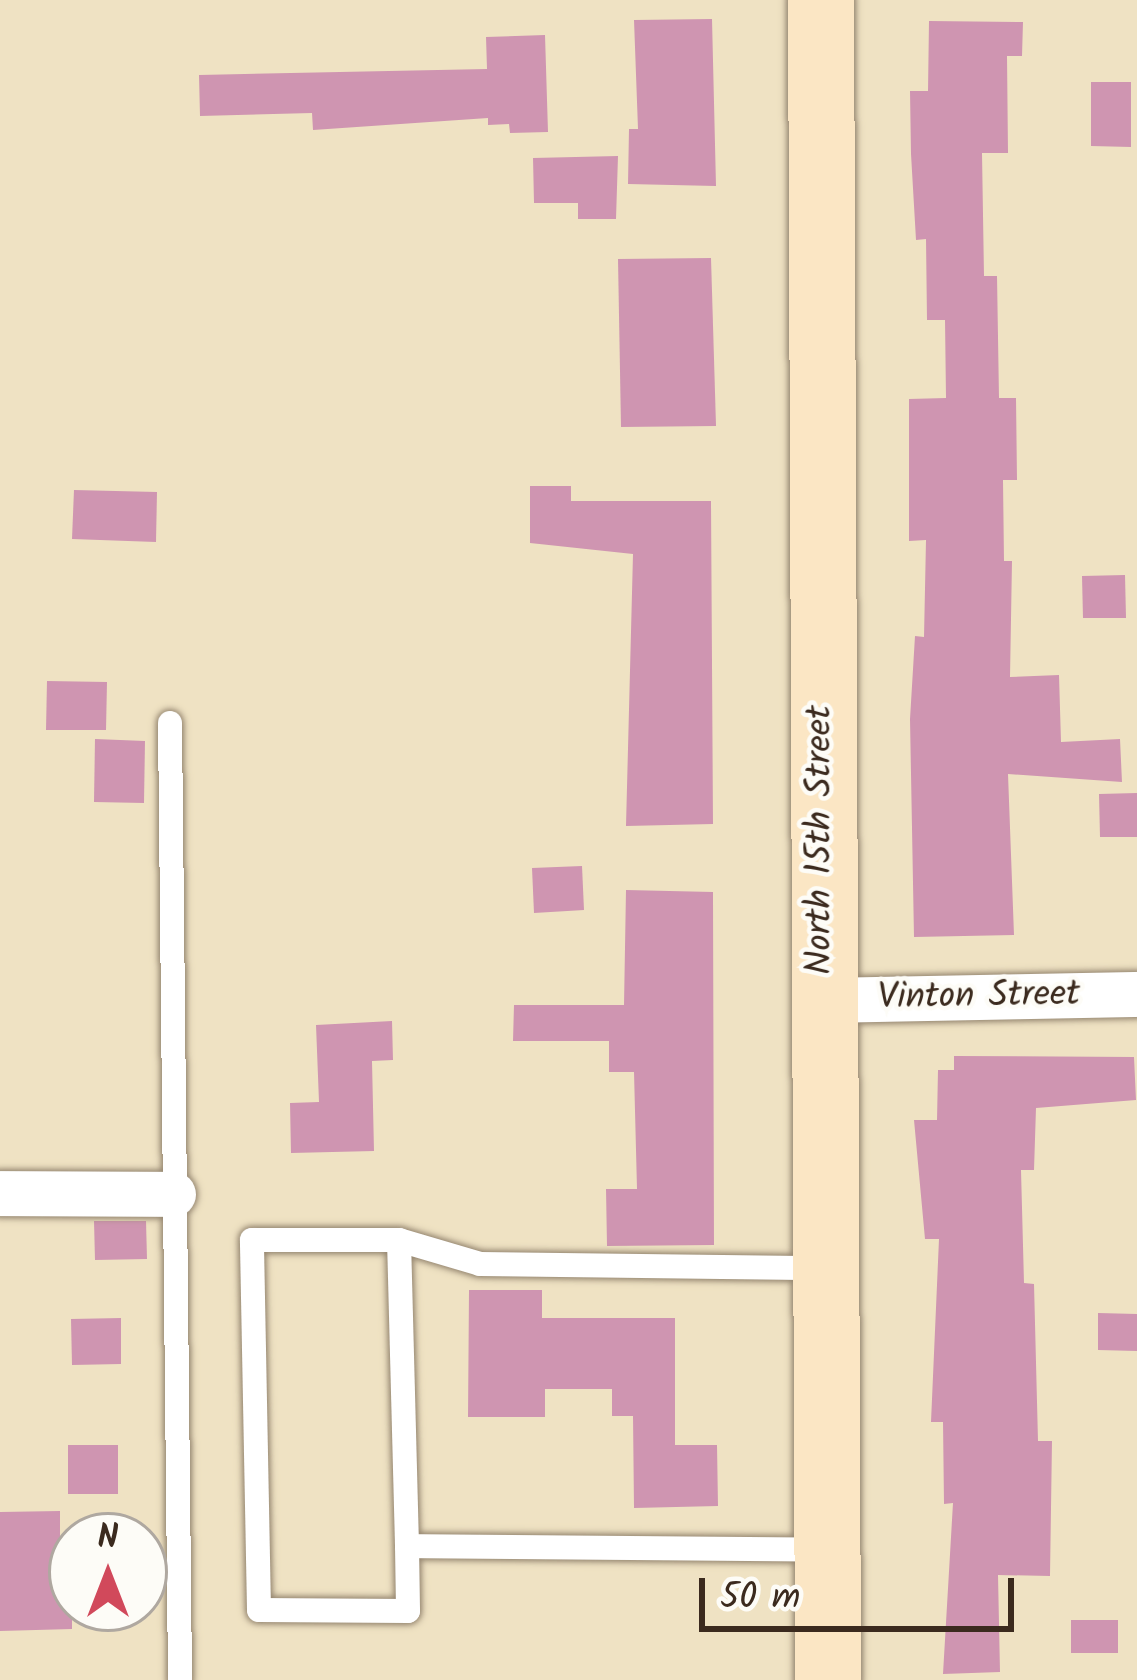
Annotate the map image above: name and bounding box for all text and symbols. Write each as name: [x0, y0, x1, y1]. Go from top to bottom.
street label: North 15th Street: [799, 705, 843, 975]
street label: Vinton Street: [878, 974, 1080, 1020]
north arrow: [48, 1512, 168, 1632]
text: N: [98, 1512, 118, 1565]
scale bar: [705, 1554, 1020, 1628]
text: 50 m: [720, 1570, 800, 1627]

